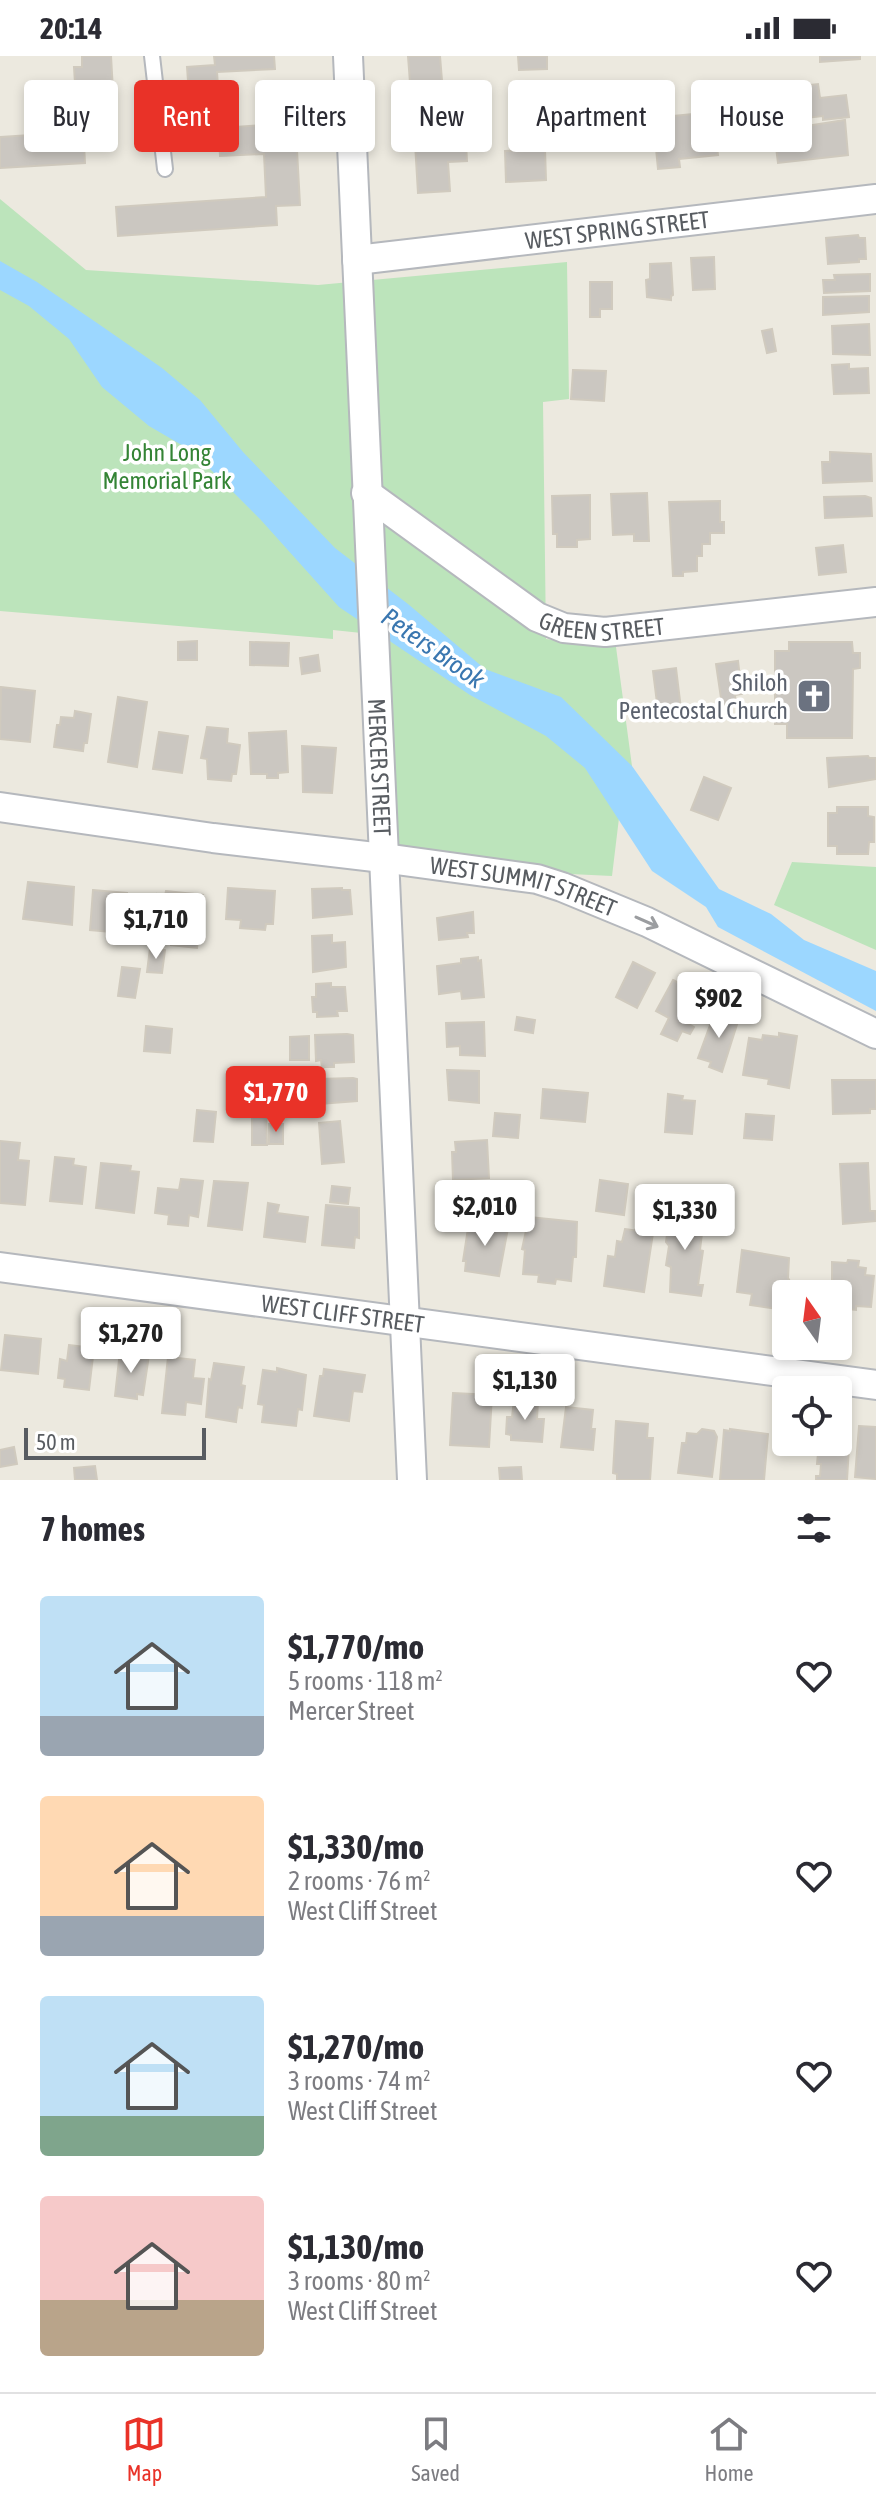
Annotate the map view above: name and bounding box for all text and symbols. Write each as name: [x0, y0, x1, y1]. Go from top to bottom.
text: 20:14: [40, 11, 102, 45]
chip: Buy: [24, 80, 118, 152]
chip: Rent: [134, 80, 239, 152]
chip: Filters: [255, 80, 375, 152]
chip: New: [391, 80, 492, 152]
chip: Apartment: [508, 80, 675, 152]
chip: House: [691, 80, 812, 152]
street label: WEST SPRING STREET: [524, 205, 711, 254]
park label: John Long Memorial Park: [102, 439, 232, 494]
water label: Peters Brook: [376, 602, 491, 695]
street label: GREEN STREET: [535, 606, 666, 646]
place label: Shiloh Pentecostal Church: [619, 669, 788, 724]
church icon: Shiloh Pentecostal Church: [795, 677, 833, 715]
street label: MERCER STREET: [363, 698, 397, 837]
street label: WEST SUMMIT STREET: [428, 851, 621, 922]
pin: $1,710: [91, 893, 221, 961]
text: $1,710: [124, 904, 188, 934]
one-way arrow: [634, 916, 659, 931]
pin: $902: [672, 972, 766, 1040]
text: $902: [695, 983, 743, 1013]
pin: $1,770: [211, 1066, 341, 1134]
text: $1,770: [244, 1077, 308, 1107]
pin: $2,010: [420, 1180, 550, 1248]
pin: $1,330: [620, 1184, 750, 1252]
text: $2,010: [453, 1191, 517, 1221]
text: $1,330: [653, 1195, 717, 1225]
north arrow: [772, 1280, 852, 1360]
map controls: [772, 1280, 852, 1456]
street label: WEST CLIFF STREET: [260, 1289, 426, 1338]
pin: $1,270: [66, 1307, 196, 1375]
text: $1,270: [99, 1318, 163, 1348]
pin: $1,130: [460, 1354, 590, 1422]
text: $1,130: [493, 1365, 557, 1395]
button: locate: [772, 1376, 852, 1456]
scale bar: [24, 1424, 206, 1460]
text: 50 m: [36, 1429, 76, 1455]
icon: filters: [792, 1506, 836, 1550]
text: 7 homes: [40, 1509, 145, 1548]
text: $1,770/mo: [288, 1627, 424, 1666]
icon: home: [104, 1628, 200, 1724]
icon: heart: [792, 1654, 836, 1698]
text: 5 rooms · 118 m²: [288, 1666, 443, 1696]
text: Mercer Street: [288, 1696, 415, 1726]
text: $1,330/mo: [288, 1827, 424, 1866]
icon: home: [104, 1828, 200, 1924]
icon: heart: [792, 1854, 836, 1898]
text: 2 rooms · 76 m²: [288, 1866, 430, 1896]
text: West Cliff Street: [288, 1896, 437, 1926]
text: $1,270/mo: [288, 2027, 424, 2066]
icon: home: [104, 2028, 200, 2124]
icon: heart: [792, 2054, 836, 2098]
text: 3 rooms · 74 m²: [288, 2066, 430, 2096]
text: West Cliff Street: [288, 2096, 437, 2126]
text: $1,130/mo: [288, 2227, 424, 2266]
icon: home: [104, 2228, 200, 2324]
icon: heart: [792, 2254, 836, 2298]
text: 3 rooms · 80 m²: [288, 2266, 430, 2296]
text: West Cliff Street: [288, 2296, 437, 2326]
tab: Map: [122, 2412, 166, 2486]
tab: Saved: [411, 2412, 460, 2486]
tab: Home: [705, 2412, 754, 2486]

